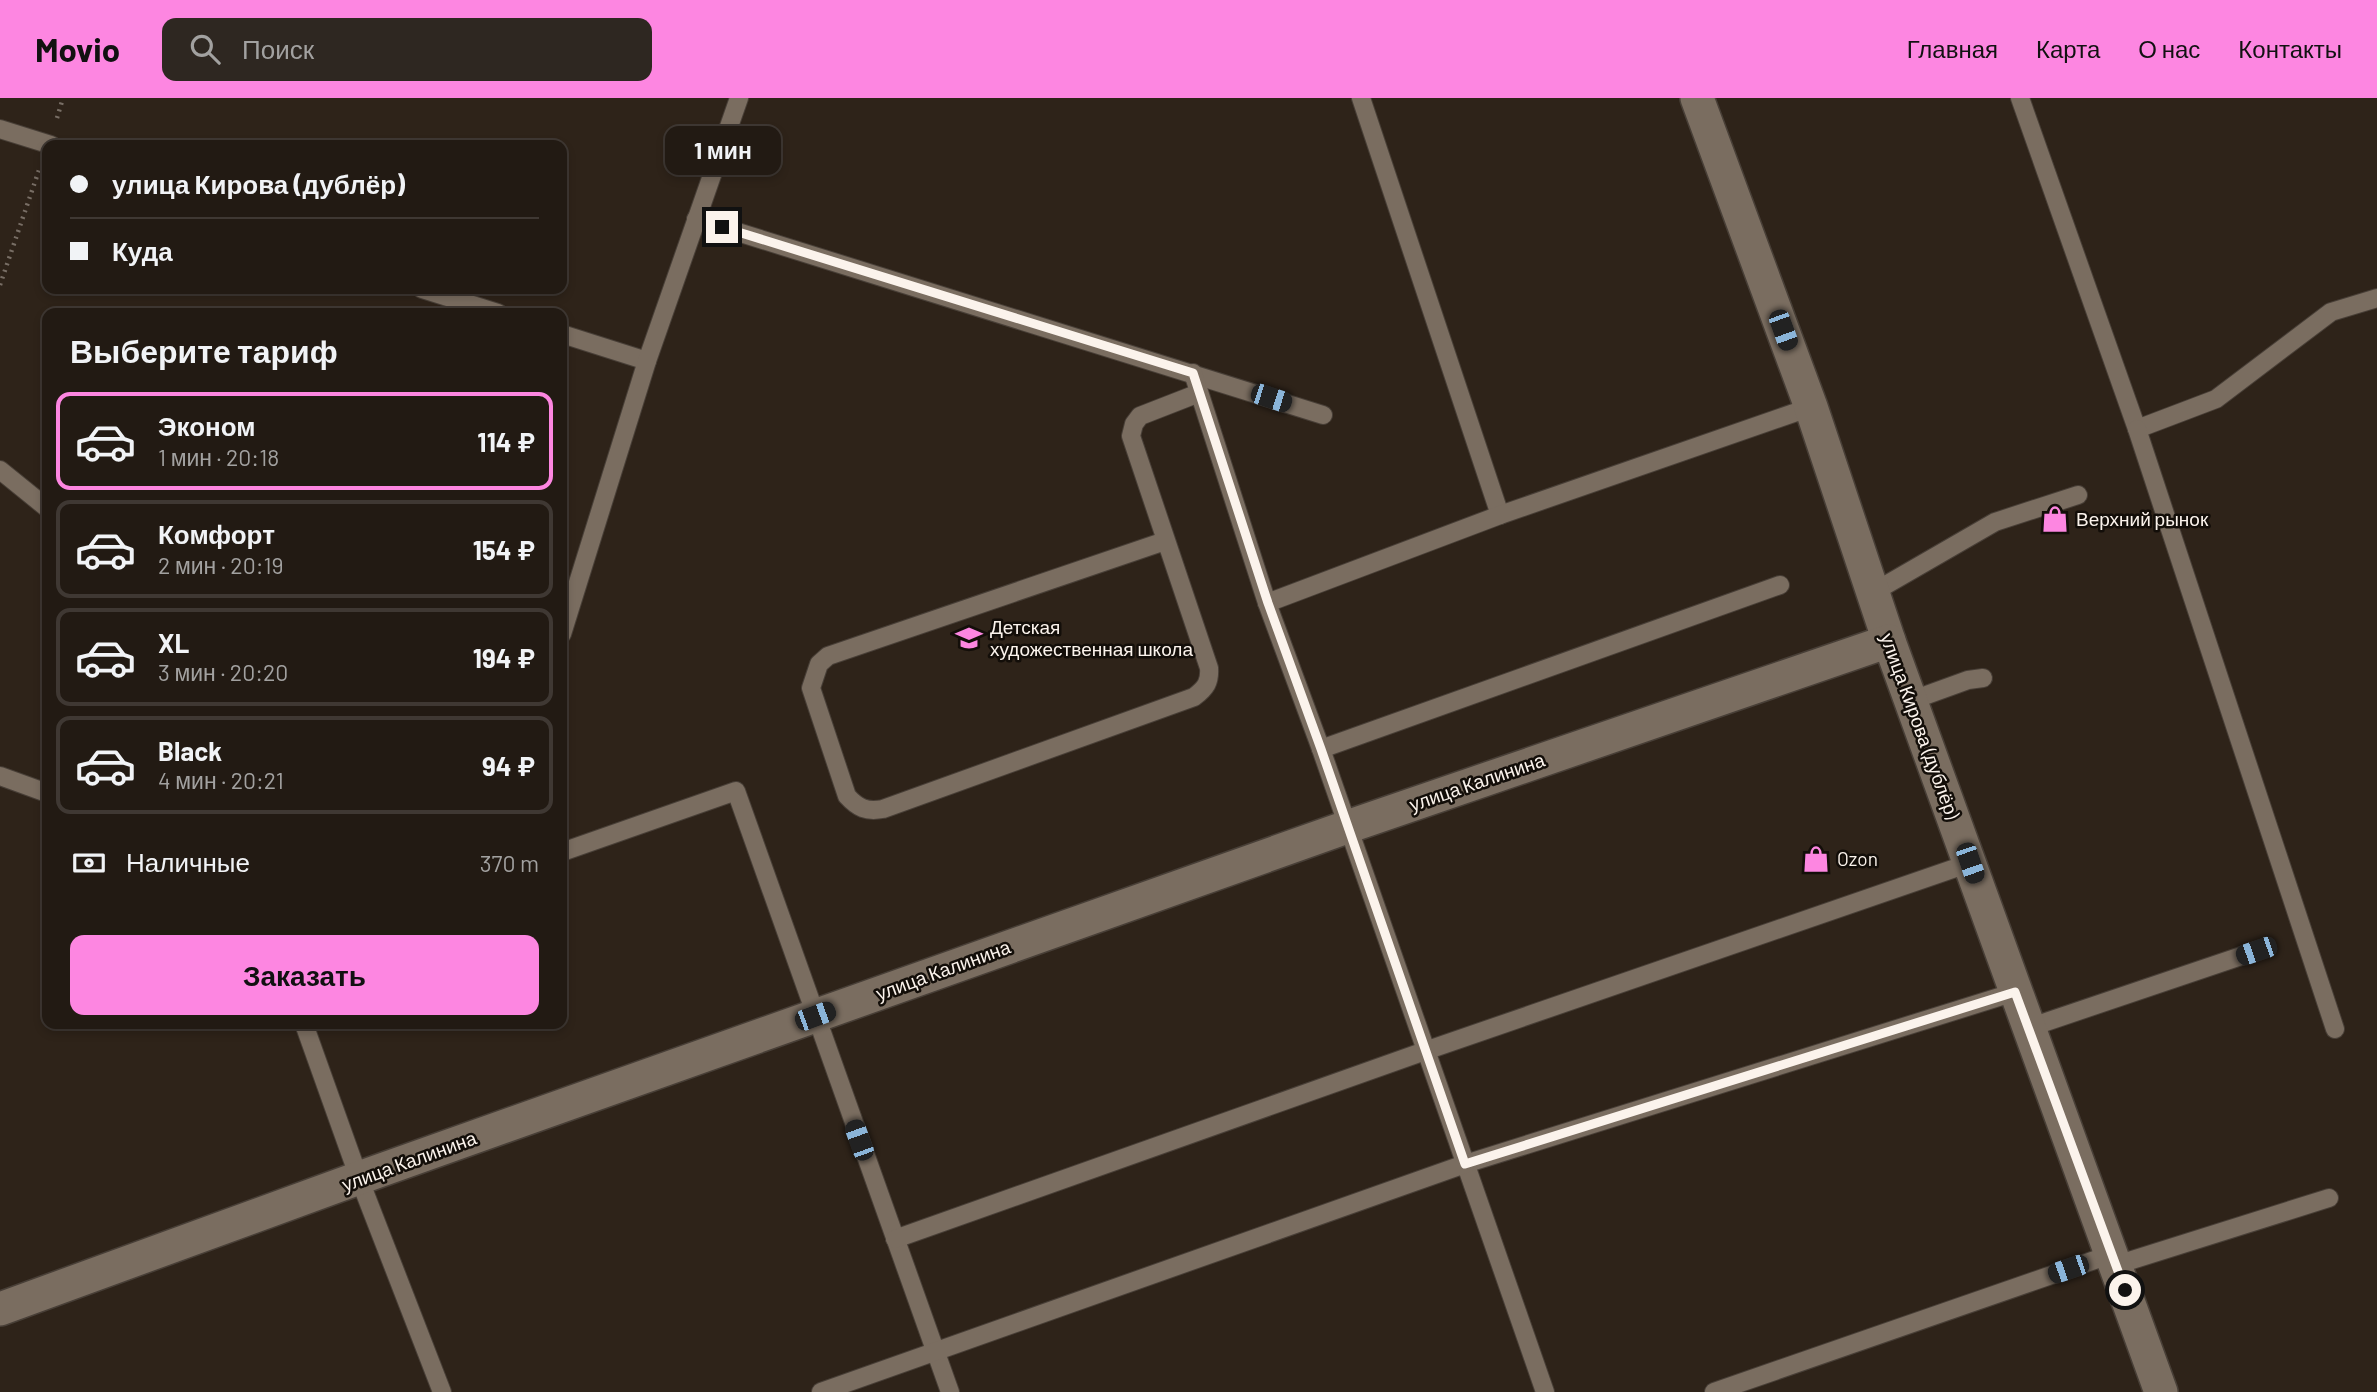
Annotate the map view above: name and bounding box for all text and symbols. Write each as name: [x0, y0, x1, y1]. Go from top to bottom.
search box: [162, 18, 652, 81]
text: Movio: [35, 29, 120, 69]
icon: search: [186, 30, 224, 68]
text: Поиск: [242, 33, 314, 64]
text: Главная: [1907, 34, 1998, 63]
text: Карта: [2036, 34, 2100, 63]
text: О нас: [2138, 34, 2200, 63]
text: Контакты: [2238, 34, 2342, 63]
callout: 1 мин: [664, 125, 780, 174]
text: 1 мин: [694, 136, 752, 164]
text: улица Кирова (дублёр): [112, 168, 405, 199]
route end: [706, 211, 738, 243]
text: Куда: [112, 235, 173, 266]
car: [1766, 307, 1801, 353]
text: Выберите тариф: [70, 331, 338, 369]
car: [1248, 382, 1295, 414]
icon: car: [74, 410, 137, 473]
text: Эконом: [158, 410, 256, 441]
text: 114 ₽: [477, 426, 535, 457]
text: 1 мин · 20:18: [158, 443, 279, 471]
shop icon: Верхний рынок: [2040, 504, 2070, 534]
place label: Верхний рынок: [2076, 507, 2209, 530]
icon: car: [74, 518, 137, 581]
text: Комфорт: [158, 518, 275, 549]
text: 154 ₽: [473, 534, 535, 565]
text: 2 мин · 20:19: [158, 551, 283, 579]
place label: Детская художественная школа: [990, 615, 1193, 660]
school or university icon: Детская художественная школа: [954, 623, 984, 653]
icon: car: [74, 626, 137, 689]
text: XL: [158, 627, 189, 658]
street label: улица Кирова (дублёр): [1876, 630, 1965, 823]
text: 194 ₽: [473, 642, 535, 673]
text: 3 мин · 20:20: [158, 658, 288, 686]
icon: car: [74, 734, 137, 797]
text: Black: [158, 735, 222, 766]
street label: улица Калинина: [1406, 747, 1548, 815]
text: 94 ₽: [482, 750, 535, 781]
text: 4 мин · 20:21: [158, 766, 284, 794]
car: [1954, 840, 1987, 886]
icon: cash: [70, 844, 108, 882]
shop icon: Ozon: [1801, 844, 1831, 874]
text: Наличные: [126, 846, 250, 877]
place label: Ozon: [1837, 847, 1878, 870]
text: 370 m: [480, 849, 539, 877]
street label: улица Калинина: [872, 934, 1014, 1005]
car: [2233, 934, 2280, 968]
button: Заказать: [70, 935, 539, 1015]
car: [792, 999, 839, 1033]
car: [842, 1117, 877, 1163]
street label: улица Калинина: [338, 1125, 480, 1196]
car: [2045, 1252, 2092, 1286]
route start: [2109, 1274, 2141, 1306]

